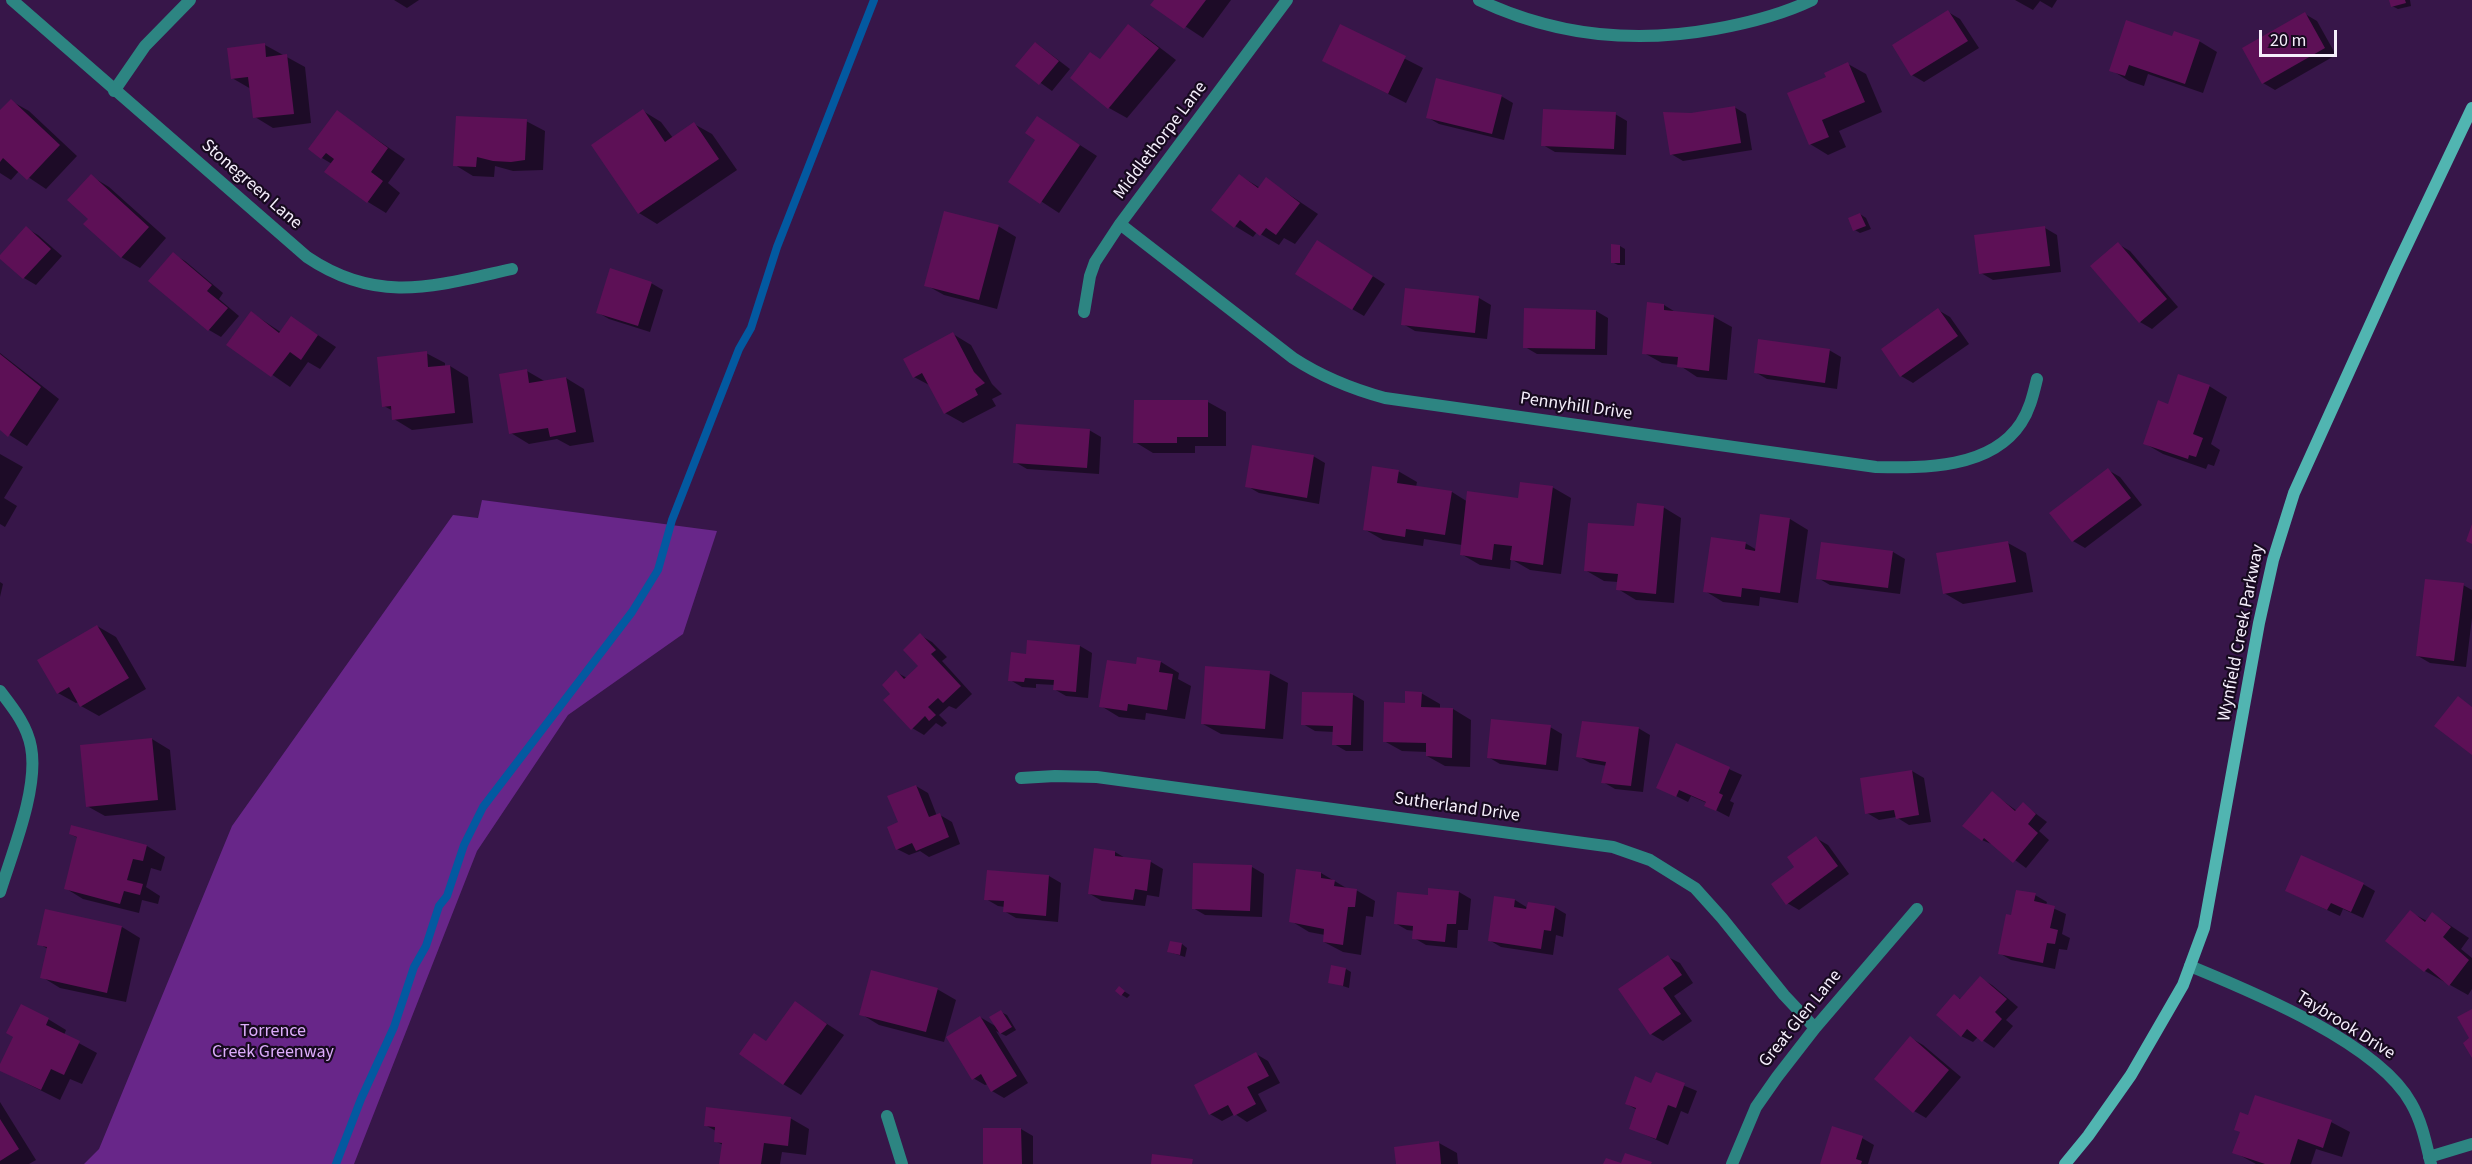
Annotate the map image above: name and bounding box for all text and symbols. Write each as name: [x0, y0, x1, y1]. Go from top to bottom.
scale bar: [2262, 18, 2340, 56]
text: 20 m: [2270, 28, 2306, 53]
street label: Middlethorpe Lane: [1110, 78, 1212, 204]
street label: Stonegreen Lane: [196, 135, 306, 235]
street label: Pennyhill Drive: [1519, 388, 1633, 426]
street label: Wynfield Creek Parkway: [2214, 543, 2270, 723]
street label: Sutherland Drive: [1393, 788, 1521, 828]
street label: Great Glen Lane: [1755, 966, 1847, 1072]
street label: Taybrook Drive: [2291, 987, 2399, 1065]
park label: Torrence Creek Greenway: [212, 1021, 334, 1064]

